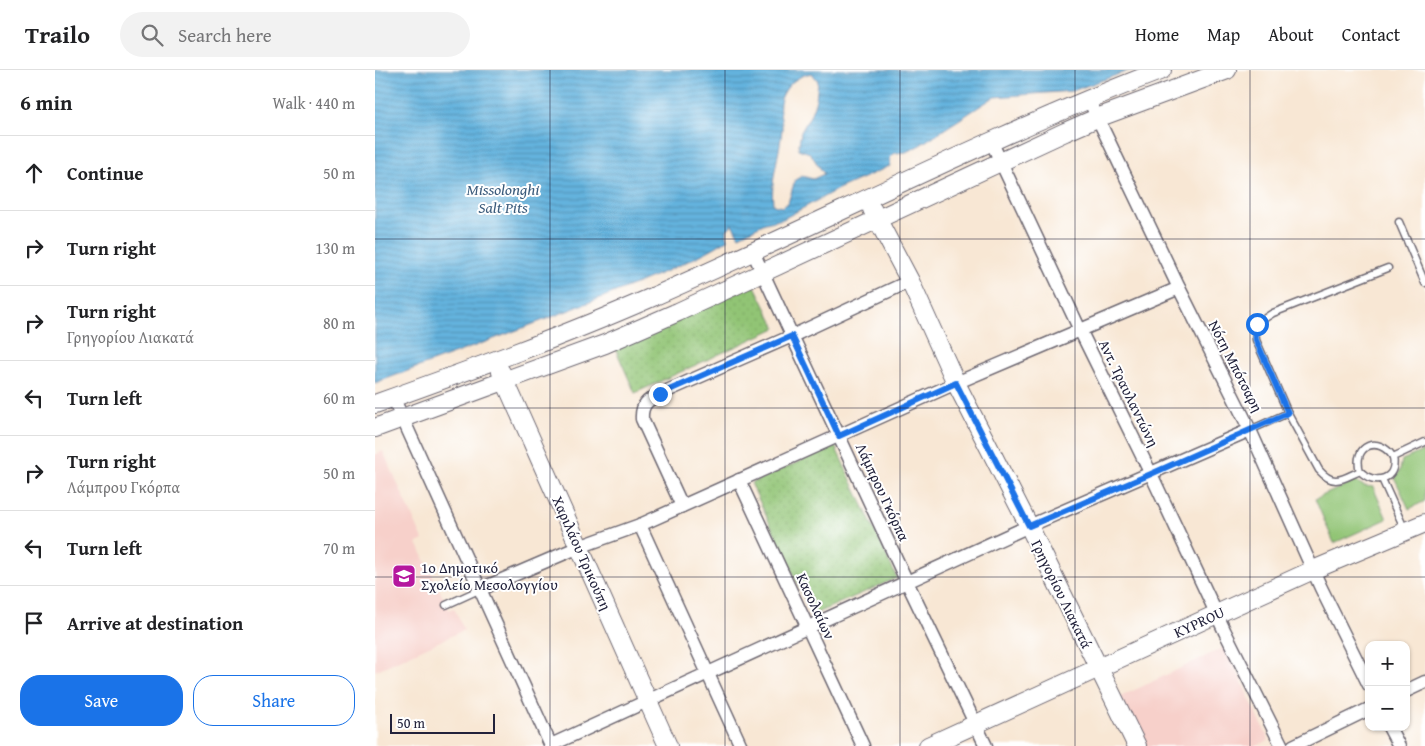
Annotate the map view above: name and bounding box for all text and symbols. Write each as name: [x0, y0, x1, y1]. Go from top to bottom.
search box: [120, 12, 470, 57]
text: Trailo: [25, 17, 90, 52]
icon: search: [138, 21, 166, 49]
text: Search here: [178, 21, 272, 49]
text: Home: [1135, 21, 1179, 48]
text: Map: [1207, 21, 1240, 48]
text: About: [1268, 21, 1314, 48]
text: Contact: [1342, 21, 1400, 48]
text: 6 min: [20, 87, 72, 118]
text: Walk · 440 m: [272, 91, 355, 115]
icon: ahead: [20, 159, 48, 187]
text: Continue: [67, 159, 144, 187]
text: 50 m: [323, 161, 355, 185]
water label: Missolonghi Salt Pits: [467, 177, 539, 219]
icon: right: [20, 234, 48, 262]
text: Turn right: [67, 234, 156, 262]
text: 130 m: [315, 236, 355, 260]
text: Turn right: [67, 297, 156, 325]
icon: right: [20, 309, 48, 337]
text: 80 m: [323, 311, 355, 335]
route start: [1246, 313, 1269, 336]
street label: Νότη Μπότσαρη: [1204, 316, 1268, 416]
text: Γρηγορίου Λιακατά: [67, 325, 194, 349]
street label: Αντ. Τραυλαντώνη: [1094, 336, 1164, 450]
route end: [649, 383, 672, 406]
icon: left: [20, 384, 48, 412]
text: Turn left: [67, 384, 142, 412]
text: 60 m: [323, 386, 355, 410]
street label: Λάμπρου Γκόρπα: [851, 439, 915, 545]
text: Turn right: [67, 447, 156, 475]
icon: right: [20, 459, 48, 487]
text: 50 m: [323, 461, 355, 485]
text: Λάμπρου Γκόρπα: [67, 475, 180, 499]
street label: Χαριλάου Τρικούπη: [547, 493, 617, 613]
icon: left: [20, 534, 48, 562]
text: Turn left: [67, 534, 142, 562]
text: 70 m: [323, 536, 355, 560]
street label: Γρηγορίου Λιακατά: [1026, 536, 1098, 652]
place label: 1ο Δημοτικό Σχολείο Μεσολογγίου: [421, 557, 558, 595]
school or university icon: 1ο Δημοτικό Σχολείο Μεσολογγίου: [391, 563, 417, 589]
street label: Κασολαίων: [791, 569, 841, 643]
street label: KYPROU: [1170, 601, 1228, 643]
icon: arrive: [20, 609, 48, 637]
text: Arrive at destination: [67, 609, 243, 637]
map controls: [1365, 641, 1410, 731]
button: +: [1365, 641, 1410, 686]
button: Save: [20, 675, 183, 726]
button: Share: [193, 675, 355, 726]
button: −: [1365, 686, 1410, 731]
scale bar: [390, 711, 495, 734]
text: 50 m: [397, 713, 425, 733]

